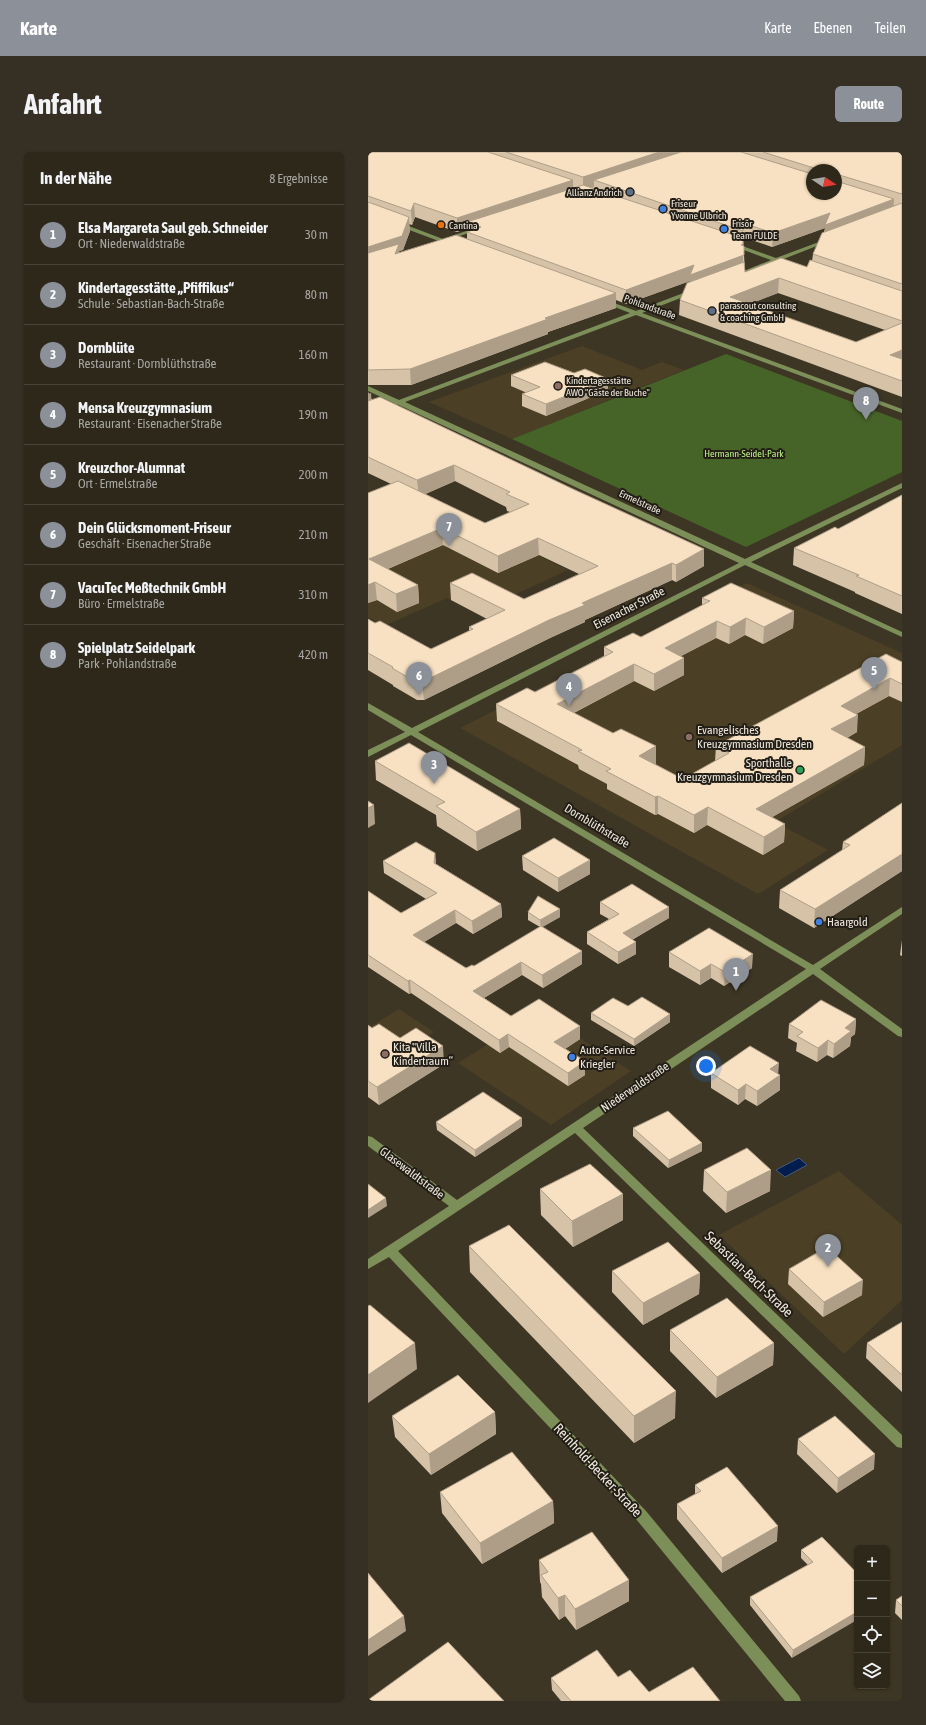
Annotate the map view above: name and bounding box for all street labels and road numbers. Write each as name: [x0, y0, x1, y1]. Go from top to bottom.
street label: Pohlandstraße: [623, 293, 678, 322]
street label: Ermelstraße: [617, 488, 663, 517]
street label: Eisenacher Straße: [591, 584, 667, 632]
street label: Dornblüthstraße: [562, 801, 632, 851]
street label: Niederwaldstraße: [598, 1059, 672, 1115]
street label: Glasewaldtstraße: [377, 1144, 447, 1202]
street label: Sebastian-Bach-Straße: [702, 1228, 796, 1320]
street label: Reinhold-Becker-Straße: [551, 1420, 645, 1520]

